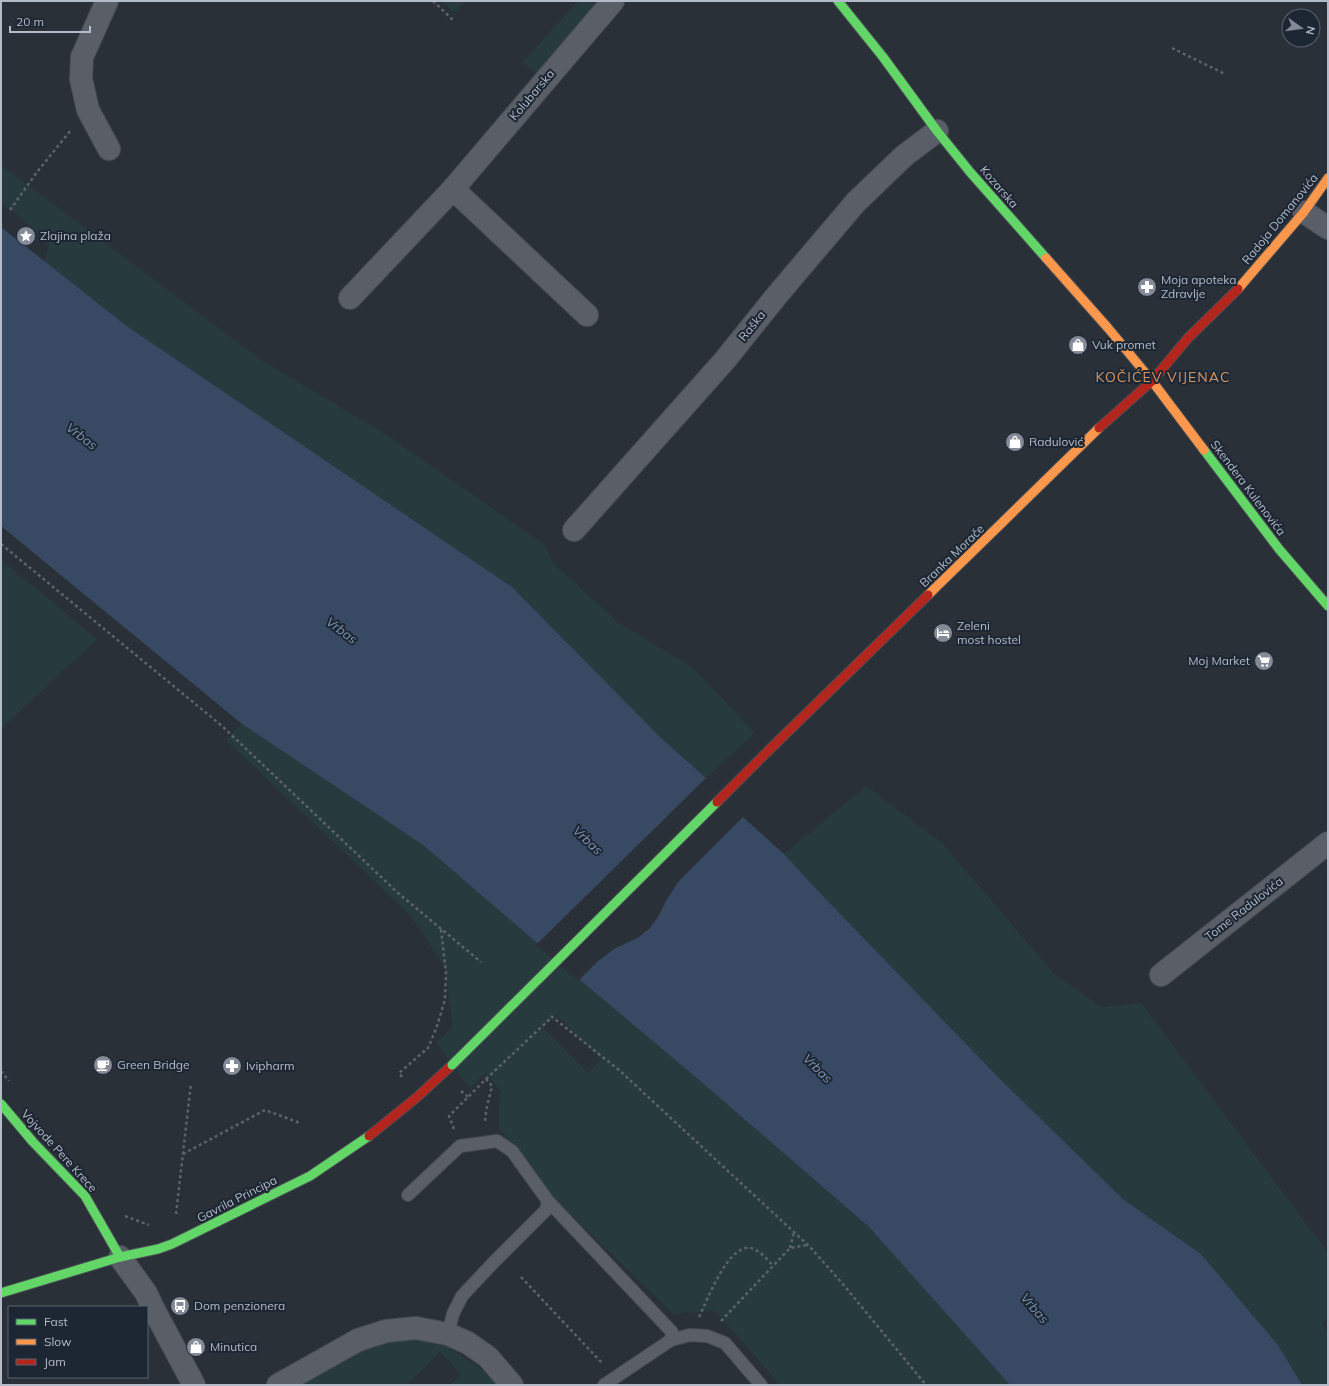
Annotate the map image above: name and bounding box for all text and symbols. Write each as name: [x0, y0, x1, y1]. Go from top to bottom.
scale bar: [10, 8, 90, 34]
north arrow: [1281, 8, 1321, 48]
text: 20 m: [16, 14, 44, 29]
text: N: [1303, 25, 1319, 36]
street label: Kolubarska: [506, 66, 557, 123]
street label: Kozarska: [977, 162, 1022, 211]
street label: Radoja Domanovića: [1238, 170, 1321, 267]
place icon: Zlajina plaža: [15, 225, 37, 247]
place label: Zlajina plaža: [40, 228, 111, 243]
place label: Moja apoteka Zdravlje: [1161, 272, 1237, 301]
pharmacy icon: Moja apoteka Zdravlje: [1136, 276, 1158, 298]
street label: Raška: [735, 307, 768, 344]
shop icon: Vuk promet: [1067, 334, 1089, 356]
place label: Vuk promet: [1092, 337, 1156, 352]
district label: KOČIĆEV VIJENAC: [1095, 368, 1231, 386]
water label: Vrbas: [63, 419, 101, 453]
shop icon: Radulović: [1004, 431, 1026, 453]
place label: Radulović: [1029, 434, 1083, 449]
street label: Skendera Kulenovića: [1208, 437, 1289, 538]
street label: Branka Morače: [916, 521, 987, 590]
water label: Vrbas: [323, 613, 361, 647]
place label: Zeleni most hostel: [957, 618, 1021, 647]
hotel icon: Zeleni most hostel: [932, 622, 954, 644]
supermarket icon: Moj Market: [1253, 650, 1275, 672]
place label: Moj Market: [1188, 653, 1250, 668]
water label: Vrbas: [570, 822, 606, 858]
street label: Tome Radulovića: [1202, 873, 1286, 944]
water label: Vrbas: [800, 1050, 836, 1086]
cafe icon: Green Bridge: [92, 1054, 114, 1076]
pharmacy icon: Ivipharm: [221, 1055, 243, 1077]
place label: Green Bridge: [117, 1057, 190, 1072]
place label: Ivipharm: [246, 1058, 295, 1073]
street label: Vojvode Pere Krece: [18, 1106, 100, 1195]
street label: Gavrila Principa: [194, 1172, 279, 1225]
water label: Vrbas: [1017, 1290, 1053, 1326]
bus stop icon: Dom penzionera: [169, 1295, 191, 1317]
place label: Dom penzionera: [194, 1298, 285, 1313]
legend: [8, 1306, 148, 1378]
text: Fast: [44, 1314, 68, 1329]
text: Slow: [44, 1334, 72, 1349]
shop icon: Minutica: [185, 1336, 207, 1358]
place label: Minutica: [210, 1339, 257, 1354]
text: Jam: [44, 1354, 66, 1369]

